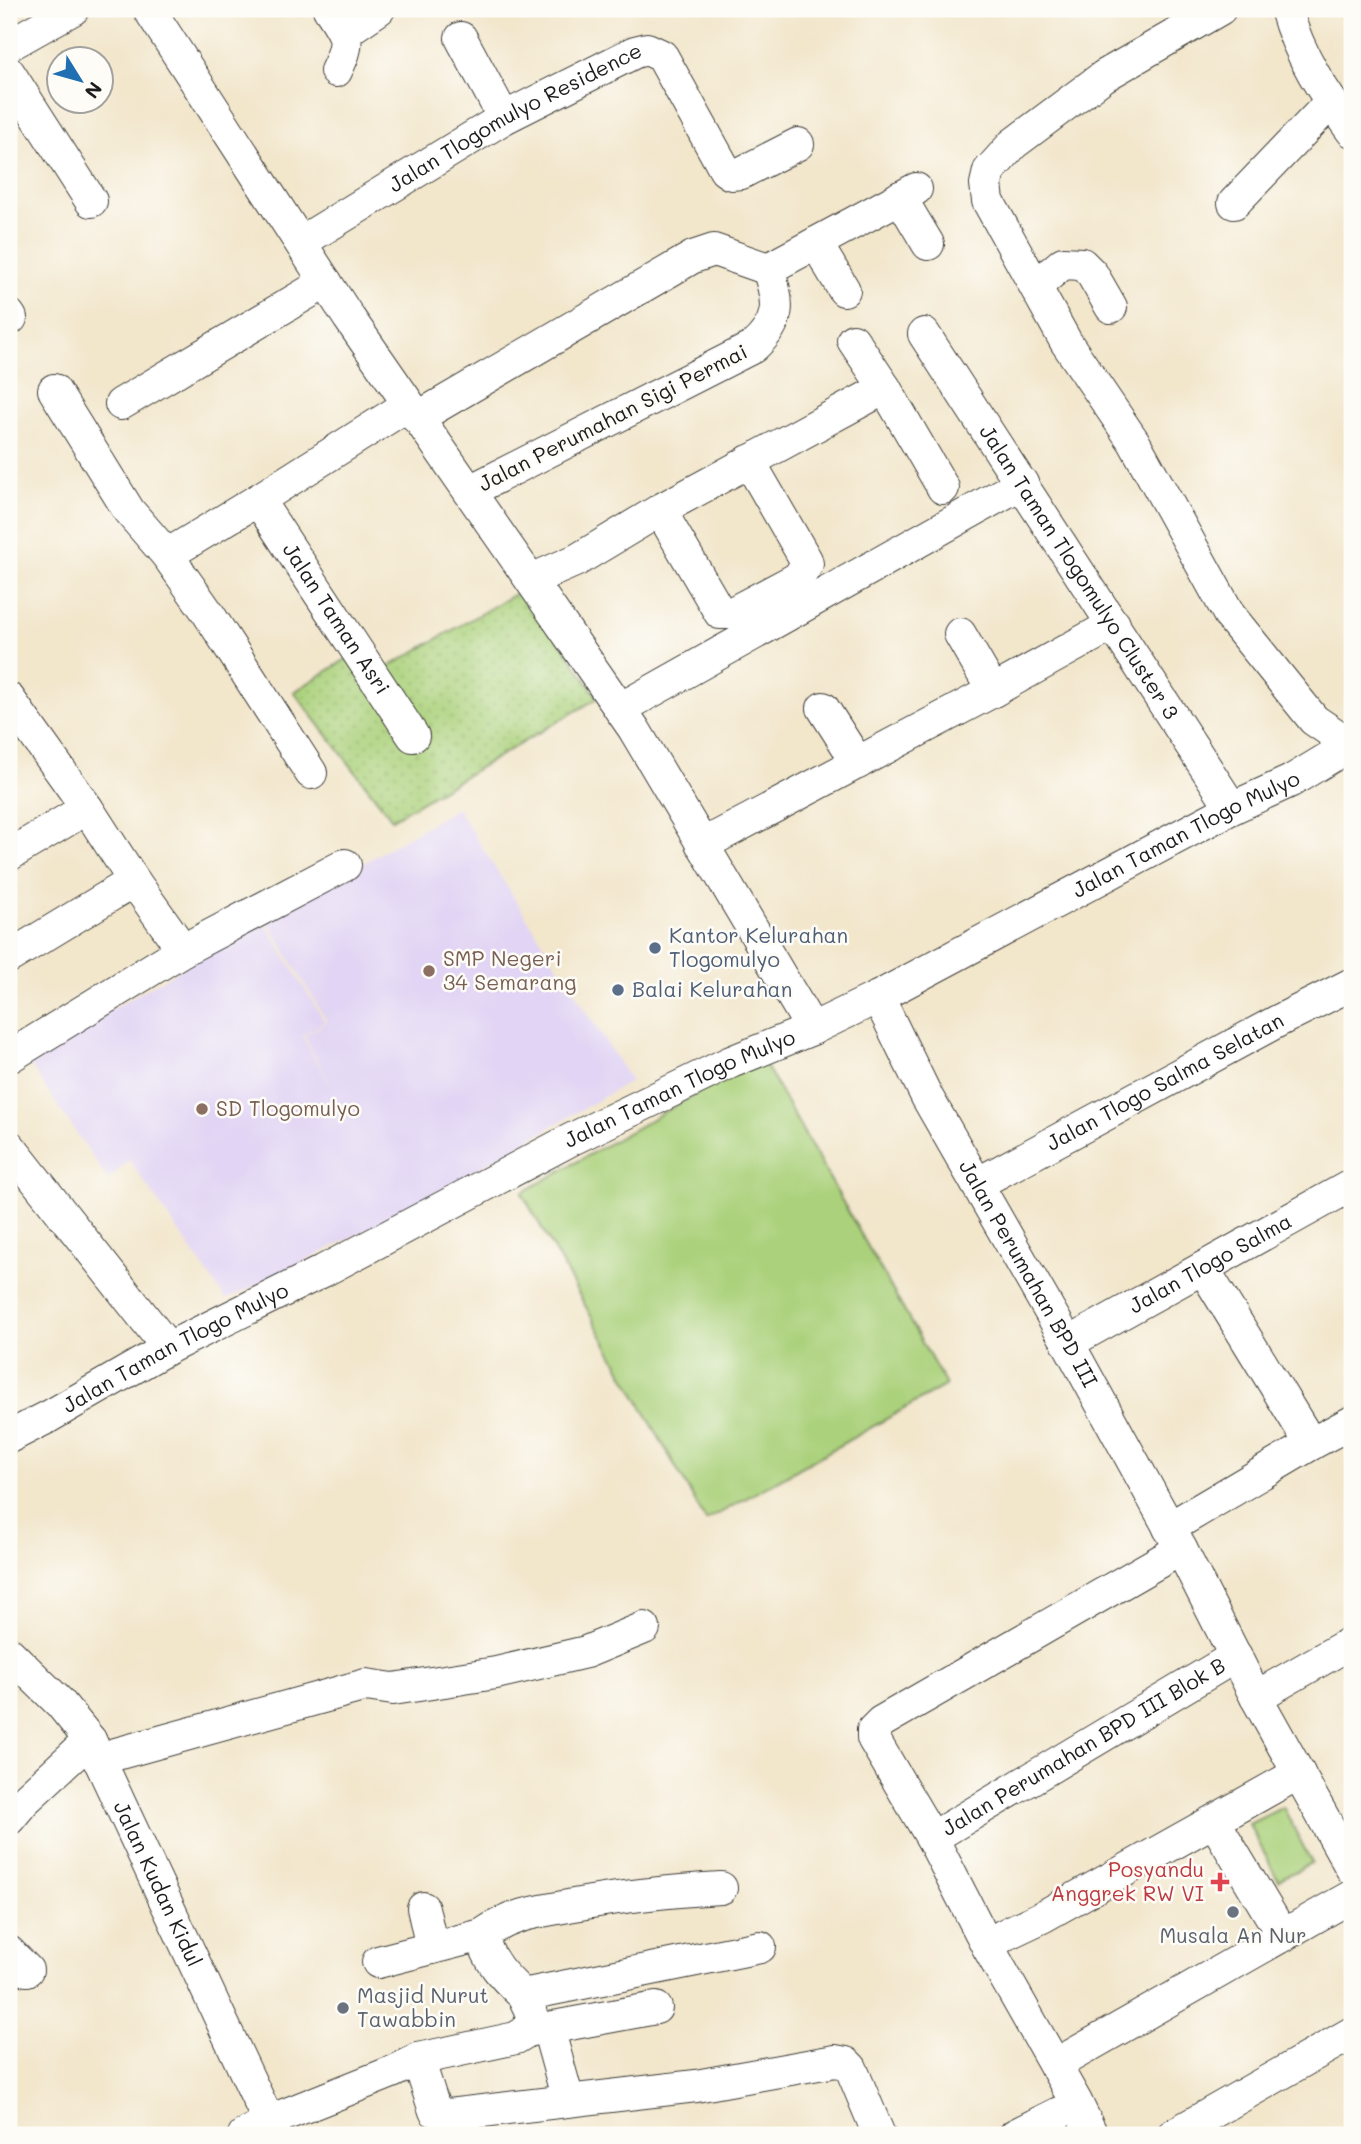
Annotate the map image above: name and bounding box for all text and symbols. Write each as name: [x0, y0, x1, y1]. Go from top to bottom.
street label: Jalan Tlogomulyo Residence: [383, 36, 646, 197]
north arrow: [46, 46, 116, 116]
text: N: [80, 77, 108, 104]
street label: Jalan Perumahan Sigi Permai: [473, 337, 751, 496]
street label: Jalan Taman Tlogomulyo Cluster 3: [974, 419, 1186, 724]
street label: Jalan Taman Asri: [278, 537, 397, 699]
street label: Jalan Taman Tlogo Mulyo: [1067, 764, 1304, 903]
place label: Kantor Kelurahan Tlogomulyo: [669, 921, 848, 972]
marker: Kantor Kelurahan Tlogomulyo: [647, 940, 663, 956]
place label: SMP Negeri 34 Semarang: [443, 944, 576, 995]
marker: SMP Negeri 34 Semarang: [421, 963, 437, 979]
place label: Balai Kelurahan: [632, 975, 792, 1002]
marker: Balai Kelurahan: [610, 982, 626, 998]
street label: Jalan Tlogo Salma Selatan: [1041, 1006, 1288, 1156]
street label: Jalan Taman Tlogo Mulyo: [559, 1022, 799, 1153]
place label: SD Tlogomulyo: [216, 1094, 360, 1121]
marker: SD Tlogomulyo: [194, 1101, 210, 1117]
street label: Jalan Perumahan BPD III: [954, 1155, 1105, 1391]
street label: Jalan Tlogo Salma: [1124, 1206, 1296, 1319]
street label: Jalan Taman Tlogo Mulyo: [57, 1275, 292, 1418]
street label: Jalan Perumahan BPD III Blok B: [936, 1651, 1230, 1841]
street label: Jalan Kudan Kidul: [108, 1796, 209, 1970]
place label: Posyandu Anggrek RW VI: [1051, 1855, 1204, 1906]
marker: Posyandu Anggrek RW VI: [1210, 1872, 1230, 1892]
marker: Musala An Nur: [1225, 1904, 1241, 1920]
place label: Musala An Nur: [1160, 1921, 1307, 1948]
place label: Masjid Nurut Tawabbin: [357, 1981, 489, 2032]
marker: Masjid Nurut Tawabbin: [335, 2000, 351, 2016]

